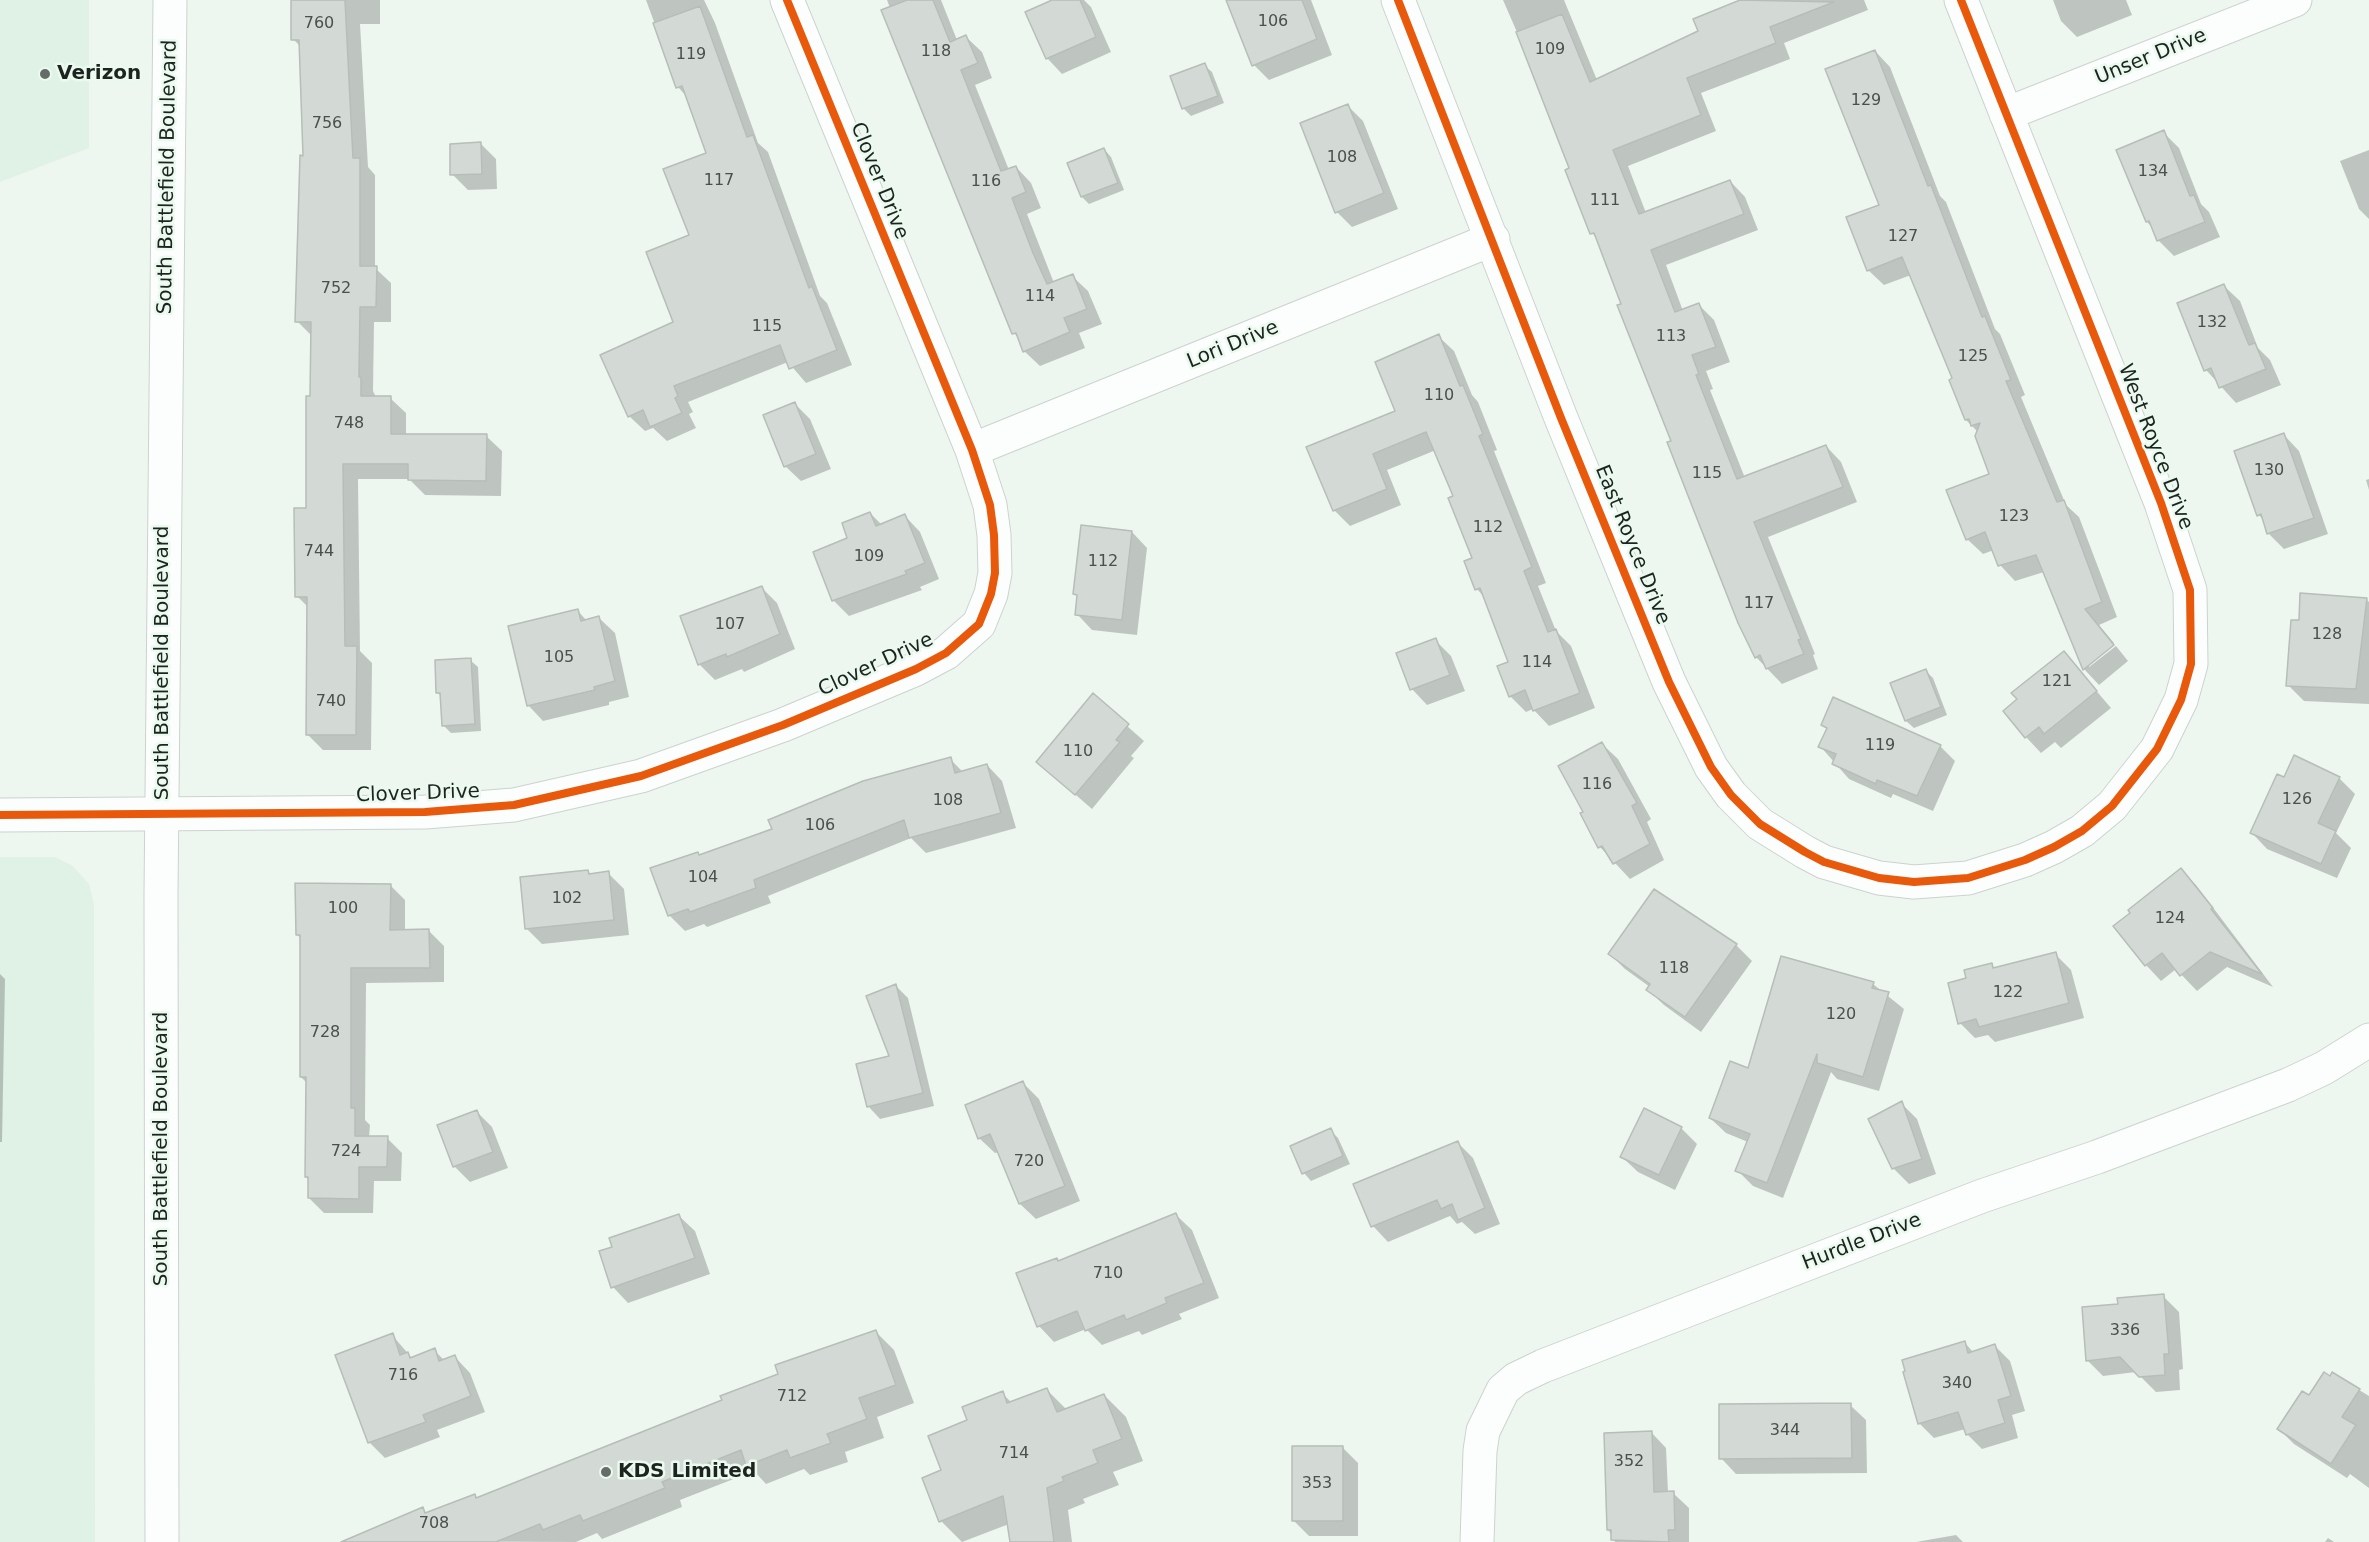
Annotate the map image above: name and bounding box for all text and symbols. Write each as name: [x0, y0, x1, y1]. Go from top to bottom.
house number: 106: [1258, 12, 1288, 32]
house number: 760: [304, 14, 334, 34]
street label: Unser Drive: [2092, 24, 2210, 90]
street label: South Battlefield Boulevard: [154, 39, 182, 315]
house number: 109: [1535, 40, 1565, 60]
house number: 118: [921, 42, 951, 62]
house number: 119: [676, 45, 706, 65]
place label: Verizon: [57, 62, 141, 86]
marker: Verizon: [38, 67, 52, 81]
house number: 129: [1851, 91, 1881, 111]
house number: 756: [312, 114, 342, 134]
street label: Clover Drive: [845, 119, 913, 243]
house number: 108: [1327, 148, 1357, 168]
house number: 134: [2138, 162, 2168, 182]
house number: 117: [704, 171, 734, 191]
house number: 116: [971, 172, 1001, 192]
house number: 111: [1590, 191, 1620, 211]
house number: 127: [1888, 227, 1918, 247]
house number: 752: [321, 279, 351, 299]
house number: 114: [1025, 287, 1055, 307]
house number: 132: [2197, 313, 2227, 333]
street label: Lori Drive: [1184, 316, 1282, 374]
house number: 115: [752, 317, 782, 337]
house number: 113: [1656, 327, 1686, 347]
house number: 125: [1958, 347, 1988, 367]
street label: West Royce Drive: [2112, 361, 2198, 533]
house number: 110: [1424, 386, 1454, 406]
house number: 748: [334, 414, 364, 434]
house number: 130: [2254, 461, 2284, 481]
street label: East Royce Drive: [1589, 462, 1675, 628]
house number: 115: [1692, 464, 1722, 484]
house number: 123: [1999, 507, 2029, 527]
house number: 112: [1473, 518, 1503, 538]
street label: South Battlefield Boulevard: [151, 526, 175, 800]
house number: 744: [304, 542, 334, 562]
house number: 109: [854, 547, 884, 567]
house number: 112: [1088, 552, 1118, 572]
house number: 117: [1744, 594, 1774, 614]
house number: 107: [715, 615, 745, 635]
house number: 128: [2312, 625, 2342, 645]
street label: Clover Drive: [815, 628, 937, 702]
house number: 105: [544, 648, 574, 668]
house number: 114: [1522, 653, 1552, 673]
house number: 121: [2042, 672, 2072, 692]
house number: 740: [316, 692, 346, 712]
house number: 119: [1865, 736, 1895, 756]
house number: 110: [1063, 742, 1093, 762]
house number: 116: [1582, 775, 1612, 795]
street label: Clover Drive: [356, 780, 480, 808]
house number: 126: [2282, 790, 2312, 810]
house number: 108: [933, 791, 963, 811]
house number: 106: [805, 816, 835, 836]
house number: 104: [688, 868, 718, 888]
house number: 102: [552, 889, 582, 909]
house number: 100: [328, 899, 358, 919]
house number: 124: [2155, 909, 2185, 929]
house number: 118: [1659, 959, 1689, 979]
house number: 122: [1993, 983, 2023, 1003]
house number: 120: [1826, 1005, 1856, 1025]
street label: South Battlefield Boulevard: [150, 1012, 174, 1286]
house number: 728: [310, 1023, 340, 1043]
house number: 724: [331, 1142, 361, 1162]
house number: 720: [1014, 1152, 1044, 1172]
street label: Hurdle Drive: [1799, 1208, 1925, 1276]
house number: 710: [1093, 1264, 1123, 1284]
house number: 336: [2110, 1321, 2140, 1341]
house number: 716: [388, 1366, 418, 1386]
house number: 340: [1942, 1374, 1972, 1394]
house number: 712: [777, 1387, 807, 1407]
house number: 344: [1770, 1421, 1800, 1441]
house number: 714: [999, 1444, 1029, 1464]
house number: 352: [1614, 1452, 1644, 1472]
place label: KDS Limited: [618, 1460, 756, 1484]
marker: KDS Limited: [599, 1465, 613, 1479]
house number: 353: [1302, 1474, 1332, 1494]
house number: 708: [419, 1514, 449, 1534]

